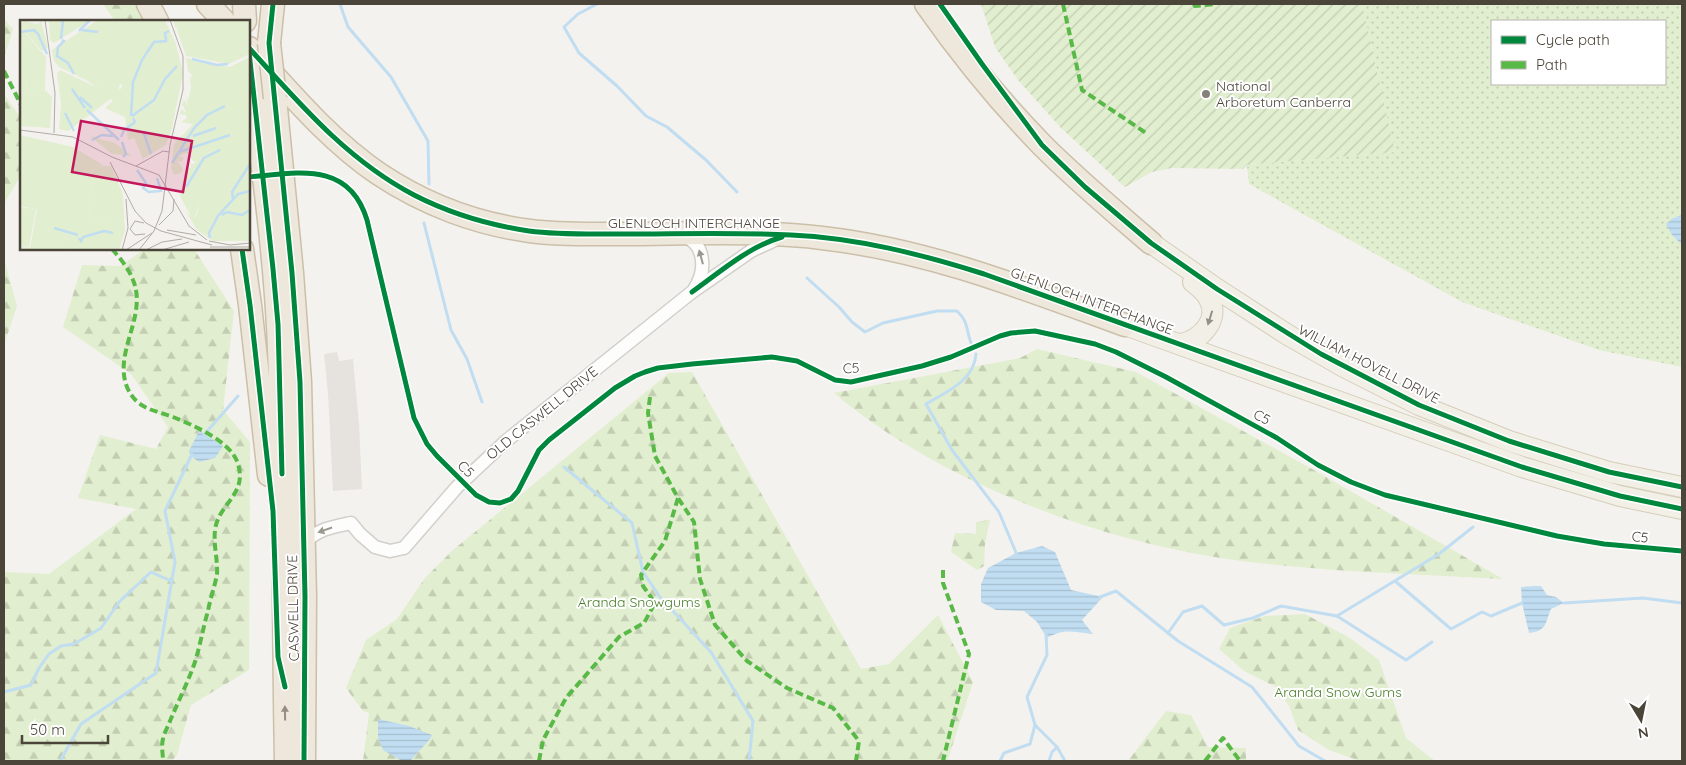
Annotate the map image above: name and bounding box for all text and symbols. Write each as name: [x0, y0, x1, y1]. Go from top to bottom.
inset map: [20, 20, 250, 250]
legend: [1491, 20, 1666, 85]
text: Cycle path: [1536, 30, 1610, 49]
text: Path: [1536, 55, 1568, 74]
place label: National Arboretum Canberra: [1216, 77, 1351, 111]
marker: National Arboretum Canberra: [1200, 88, 1212, 100]
street label: GLENLOCH INTERCHANGE: [608, 214, 780, 232]
one-way arrow: [696, 249, 704, 264]
street label: GLENLOCH INTERCHANGE: [1008, 263, 1176, 339]
one-way arrow: [1206, 311, 1214, 326]
street label: WILLIAM HOVELL DRIVE: [1295, 320, 1443, 408]
street label: C5: [842, 359, 860, 377]
street label: OLD CASWELL DRIVE: [483, 362, 602, 464]
street label: C5: [1250, 405, 1274, 429]
street label: C5: [454, 457, 478, 481]
one-way arrow: [317, 526, 332, 534]
street label: C5: [1631, 527, 1649, 547]
street label: CASWELL DRIVE: [283, 555, 303, 661]
park label: Aranda Snowgums: [578, 593, 700, 611]
park label: Aranda Snow Gums: [1274, 683, 1402, 701]
north arrow: [1616, 695, 1666, 745]
one-way arrow: [281, 704, 289, 720]
scale bar: [22, 712, 109, 744]
text: 50 m: [30, 720, 65, 739]
text: N: [1637, 723, 1650, 743]

